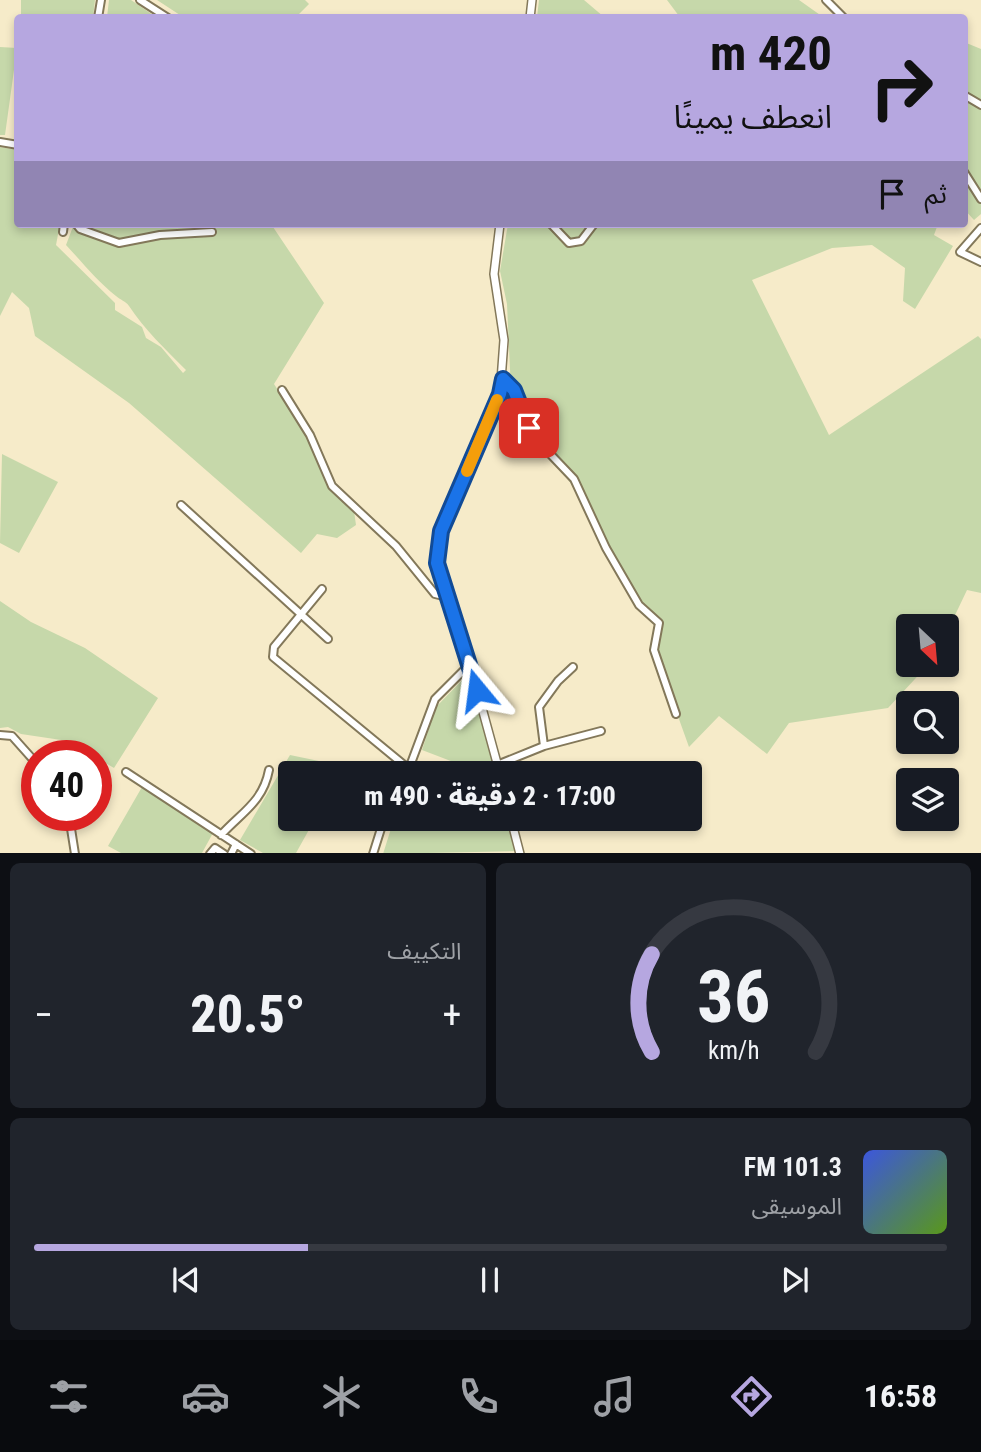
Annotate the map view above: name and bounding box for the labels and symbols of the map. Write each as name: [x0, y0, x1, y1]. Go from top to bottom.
pin: [499, 398, 559, 458]
north arrow: [896, 614, 959, 677]
position arrow: [440, 653, 514, 727]
speed limit sign: 40: [21, 740, 112, 831]

